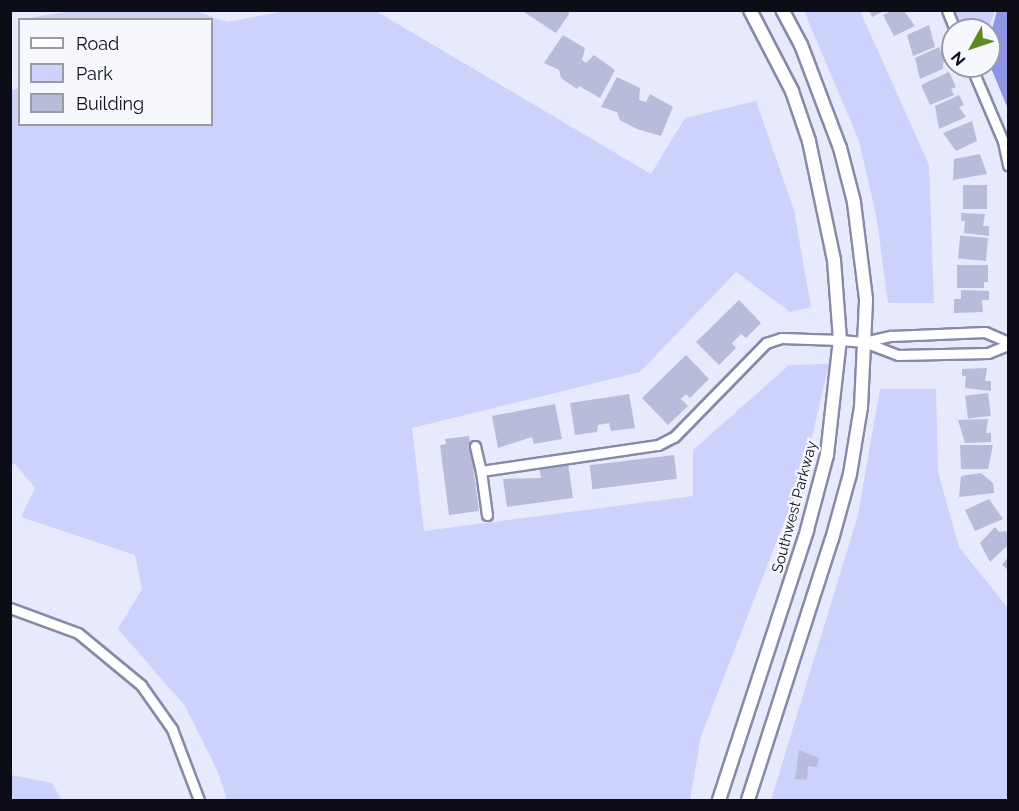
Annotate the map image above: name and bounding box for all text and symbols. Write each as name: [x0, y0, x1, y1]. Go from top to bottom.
legend: [18, 18, 213, 126]
north arrow: [941, 18, 1001, 78]
text: Road: [76, 33, 119, 54]
text: N: [947, 48, 970, 69]
text: Park: [76, 63, 113, 84]
text: Building: [76, 93, 144, 114]
street label: Southwest Parkway: [769, 439, 821, 575]

